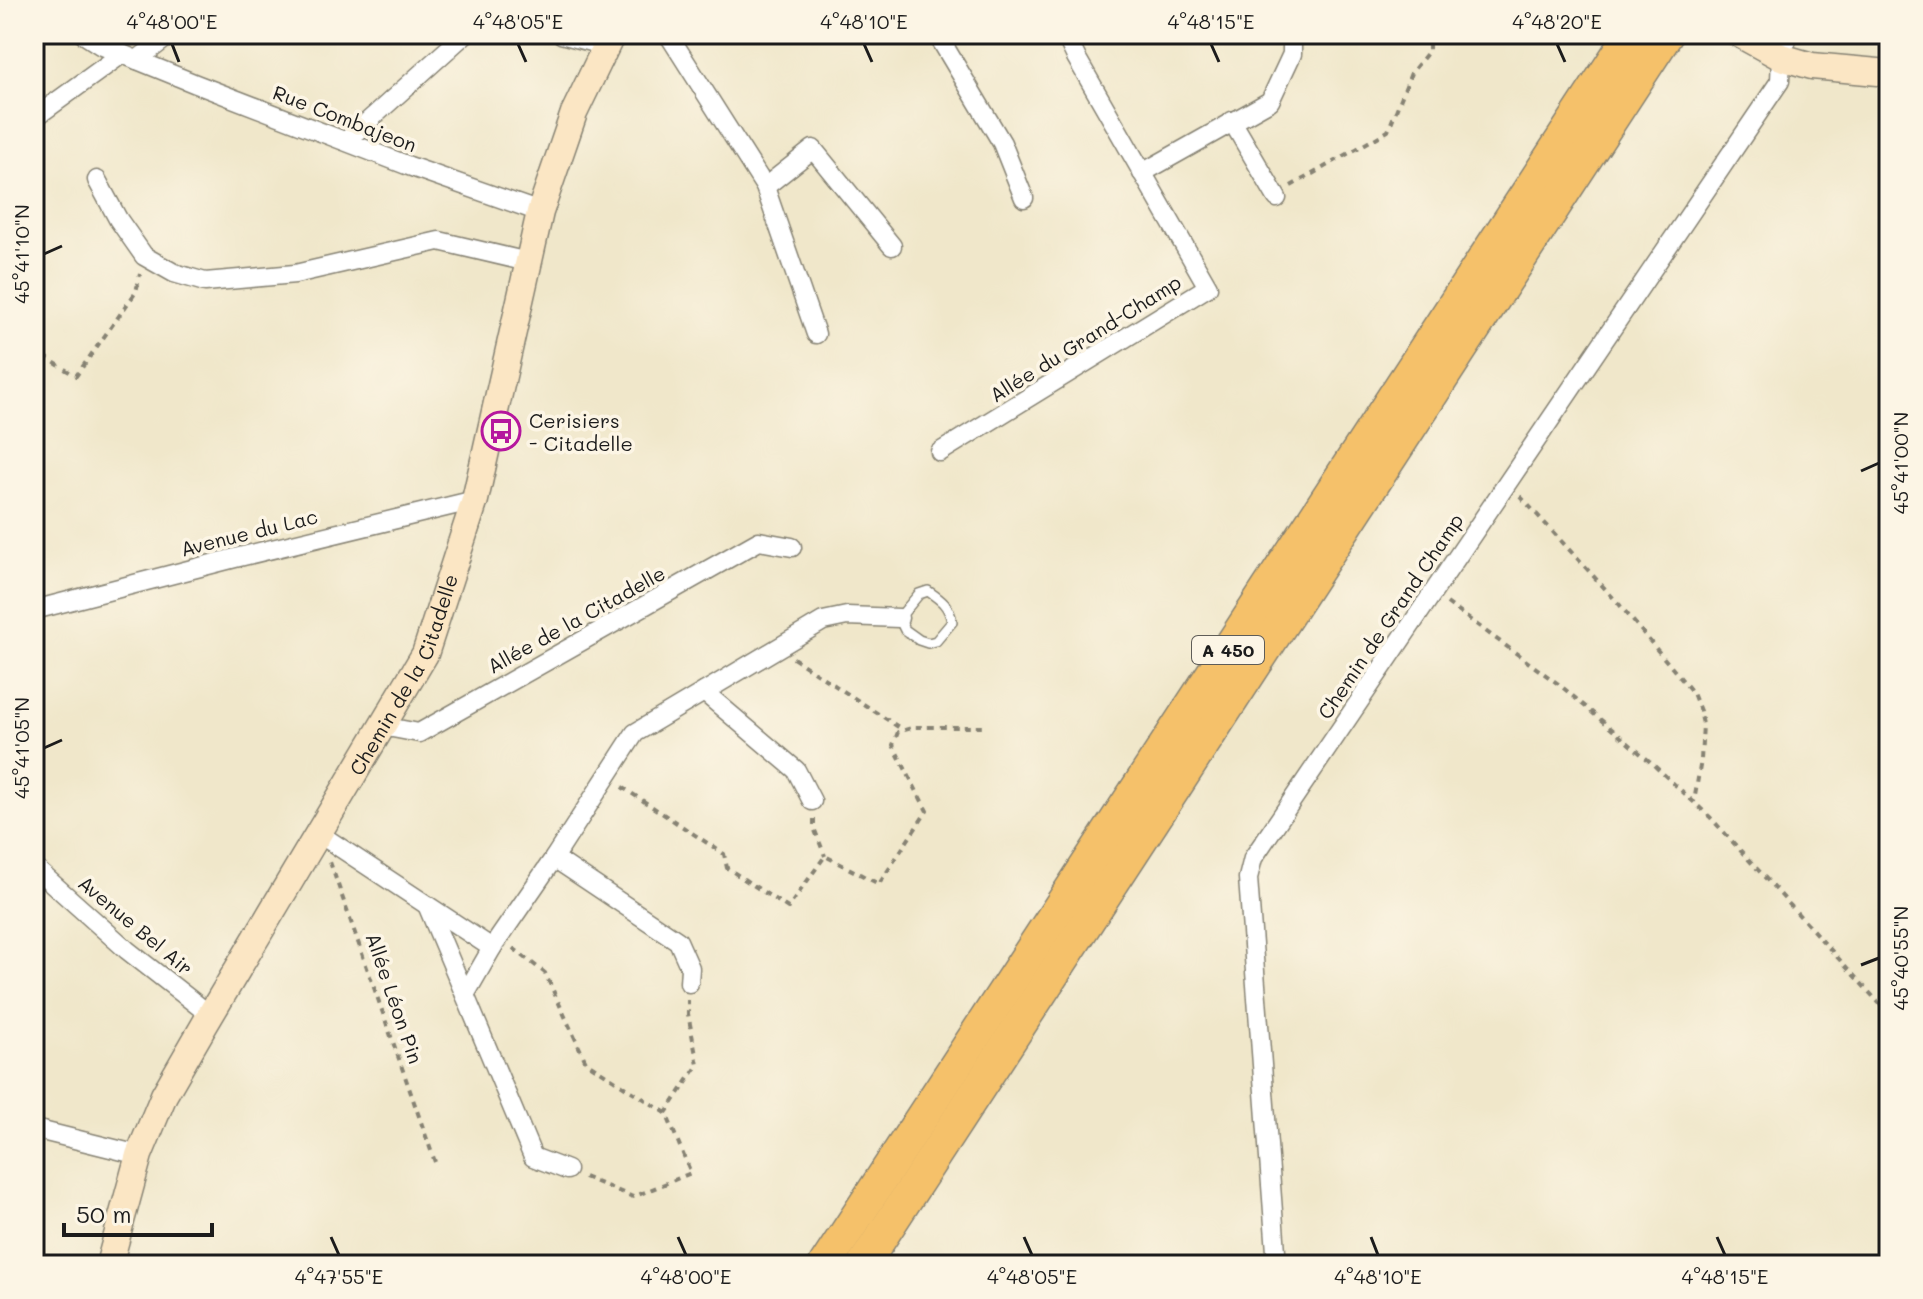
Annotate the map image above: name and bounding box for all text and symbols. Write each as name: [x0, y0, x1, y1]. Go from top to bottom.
text: 4°48'00"E: [127, 8, 217, 34]
text: 4°48'05"E: [473, 8, 563, 34]
text: 4°48'10"E: [820, 8, 908, 34]
text: 4°48'15"E: [1168, 8, 1254, 34]
text: 4°48'20"E: [1512, 8, 1602, 34]
street label: Rue Combajeon: [269, 79, 421, 157]
text: 45°41'10"N: [8, 204, 34, 304]
street label: Allée du Grand-Champ: [984, 268, 1186, 408]
place label: Cerisiers - Citadelle: [529, 407, 633, 456]
bus stop icon: Cerisiers - Citadelle: [480, 410, 522, 452]
text: 45°41'00"N: [1887, 412, 1913, 514]
street label: Avenue du Lac: [178, 502, 320, 562]
street label: Chemin de Grand Champ: [1311, 508, 1469, 724]
street label: Allée de la Citadelle: [482, 559, 670, 679]
street label: Chemin de la Citadelle: [343, 570, 463, 780]
road number: A 450: [1192, 636, 1264, 664]
text: 45°41'05"N: [8, 697, 34, 799]
street label: Avenue Bel Air: [73, 869, 199, 981]
text: 45°40'55"N: [1887, 906, 1913, 1010]
street label: Allée Léon Pin: [360, 929, 430, 1067]
scale bar: [64, 1187, 212, 1237]
text: 50 m: [76, 1198, 132, 1229]
text: 4°47'55"E: [295, 1263, 383, 1289]
text: 4°48'00"E: [641, 1263, 731, 1289]
text: 4°48'05"E: [987, 1263, 1077, 1289]
text: 4°48'10"E: [1334, 1263, 1422, 1289]
text: 4°48'15"E: [1682, 1263, 1768, 1289]

